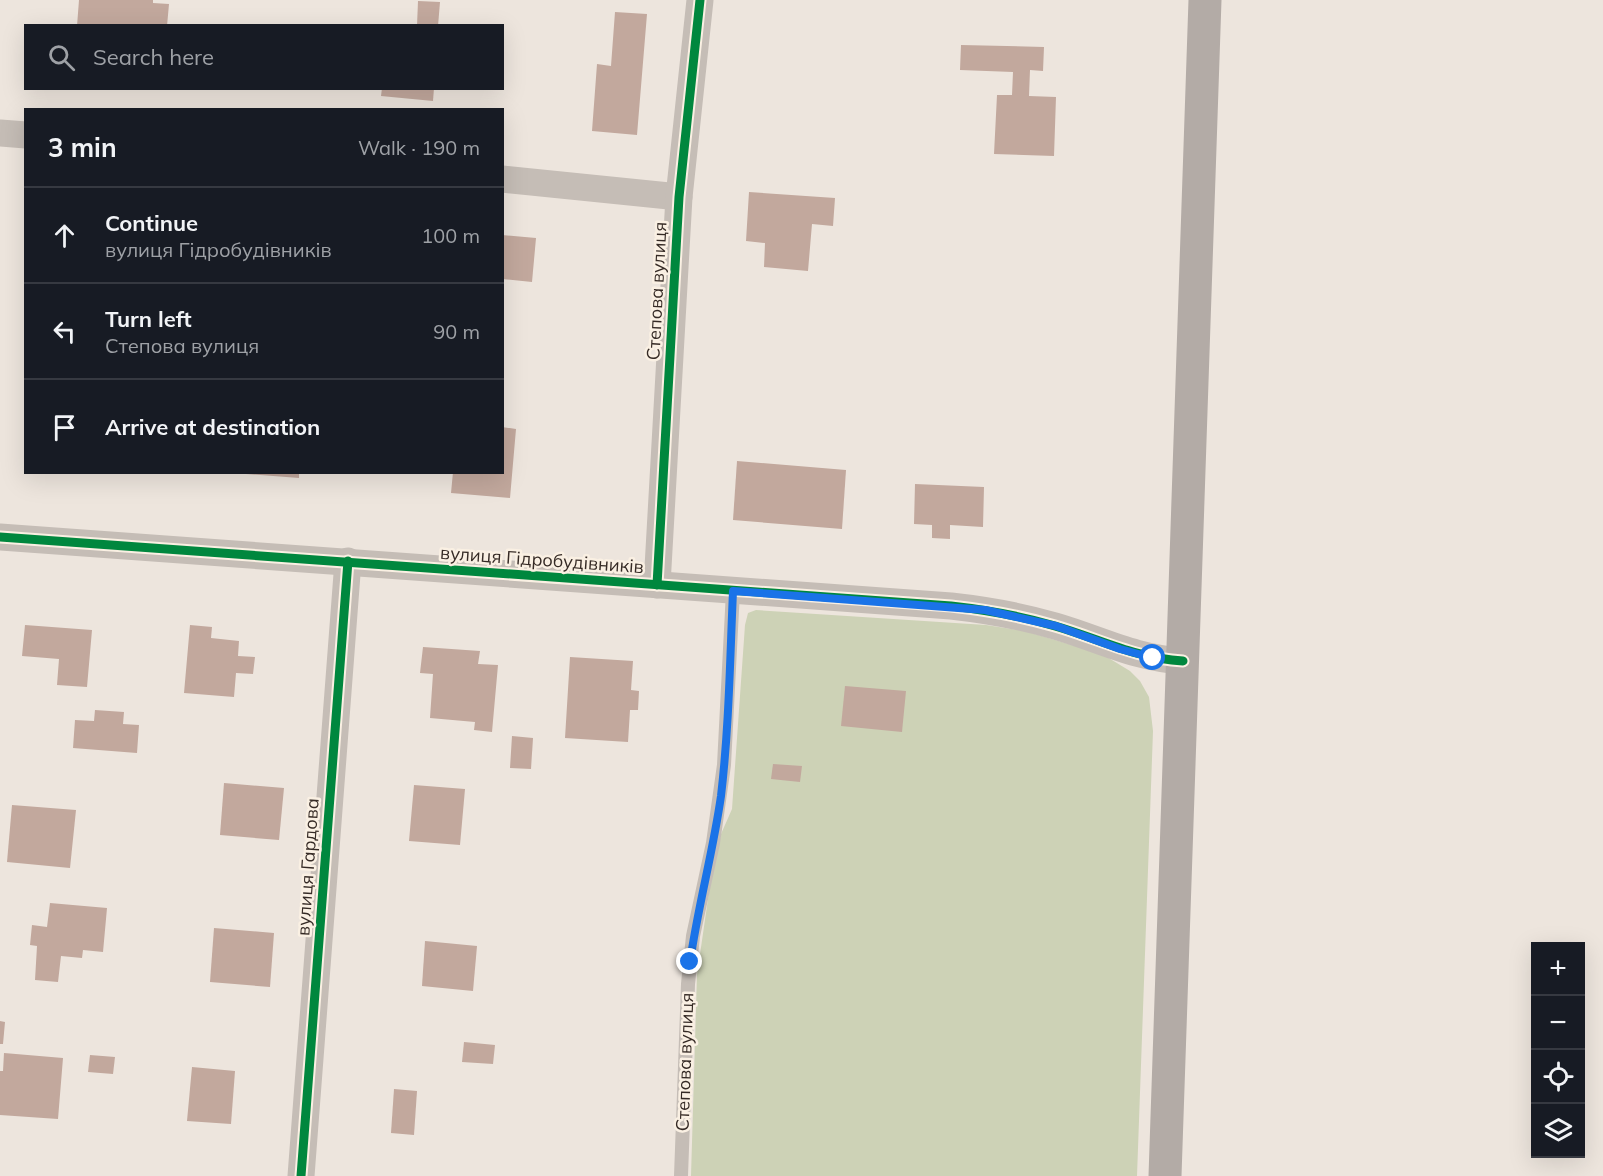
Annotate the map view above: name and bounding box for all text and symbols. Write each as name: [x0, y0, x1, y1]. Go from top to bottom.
search box: [24, 24, 504, 90]
icon: search: [45, 41, 78, 74]
text: Search here: [93, 43, 214, 71]
text: 3 min: [48, 131, 117, 164]
text: Walk · 190 m: [358, 135, 480, 160]
text: Continue: [105, 209, 198, 237]
icon: ahead: [48, 219, 81, 252]
street label: Степова вулиця: [641, 221, 672, 361]
text: 100 m: [421, 223, 480, 248]
text: вулиця Гідробудівників: [105, 237, 332, 262]
text: Turn left: [105, 305, 192, 333]
icon: left: [48, 315, 81, 348]
text: 90 m: [433, 319, 480, 344]
text: Степова вулиця: [105, 333, 259, 358]
icon: arrive: [48, 411, 81, 444]
text: Arrive at destination: [105, 413, 320, 441]
street label: вулиця Гідробудівників: [440, 541, 645, 578]
route start: [1139, 644, 1165, 670]
street label: вулиця Гардова: [291, 797, 324, 937]
map controls: [1531, 942, 1585, 1158]
button: +: [1531, 942, 1585, 996]
route end: [676, 948, 702, 974]
street label: Степова вулиця: [671, 992, 698, 1132]
button: −: [1531, 996, 1585, 1050]
button: locate: [1531, 1050, 1585, 1104]
button: layers: [1531, 1104, 1585, 1158]

